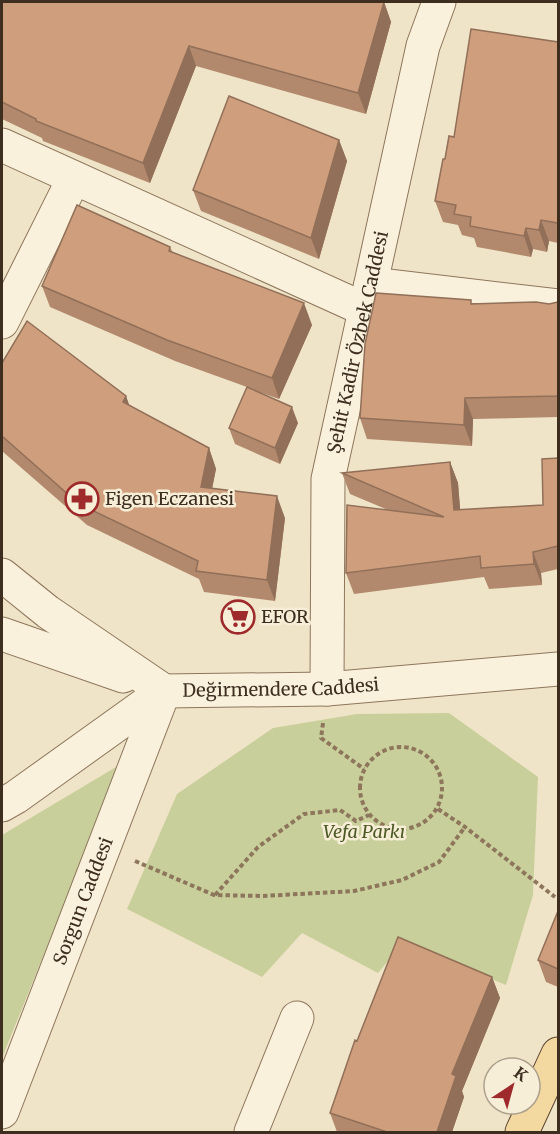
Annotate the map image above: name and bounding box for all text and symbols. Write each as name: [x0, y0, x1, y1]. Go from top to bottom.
street label: Şehit Kadir Özbek Caddesi: [322, 229, 393, 456]
pharmacy icon: Figen Eczanesi: [64, 481, 100, 517]
place label: Figen Eczanesi: [105, 487, 234, 510]
supermarket icon: EFOR: [220, 599, 256, 635]
place label: EFOR: [261, 605, 309, 628]
street label: Değirmendere Caddesi: [182, 673, 380, 702]
park label: Vefa Parkı: [323, 820, 405, 843]
street label: Sorgun Caddesi: [48, 834, 118, 968]
north arrow: [482, 1056, 542, 1116]
text: K: [510, 1062, 532, 1085]

